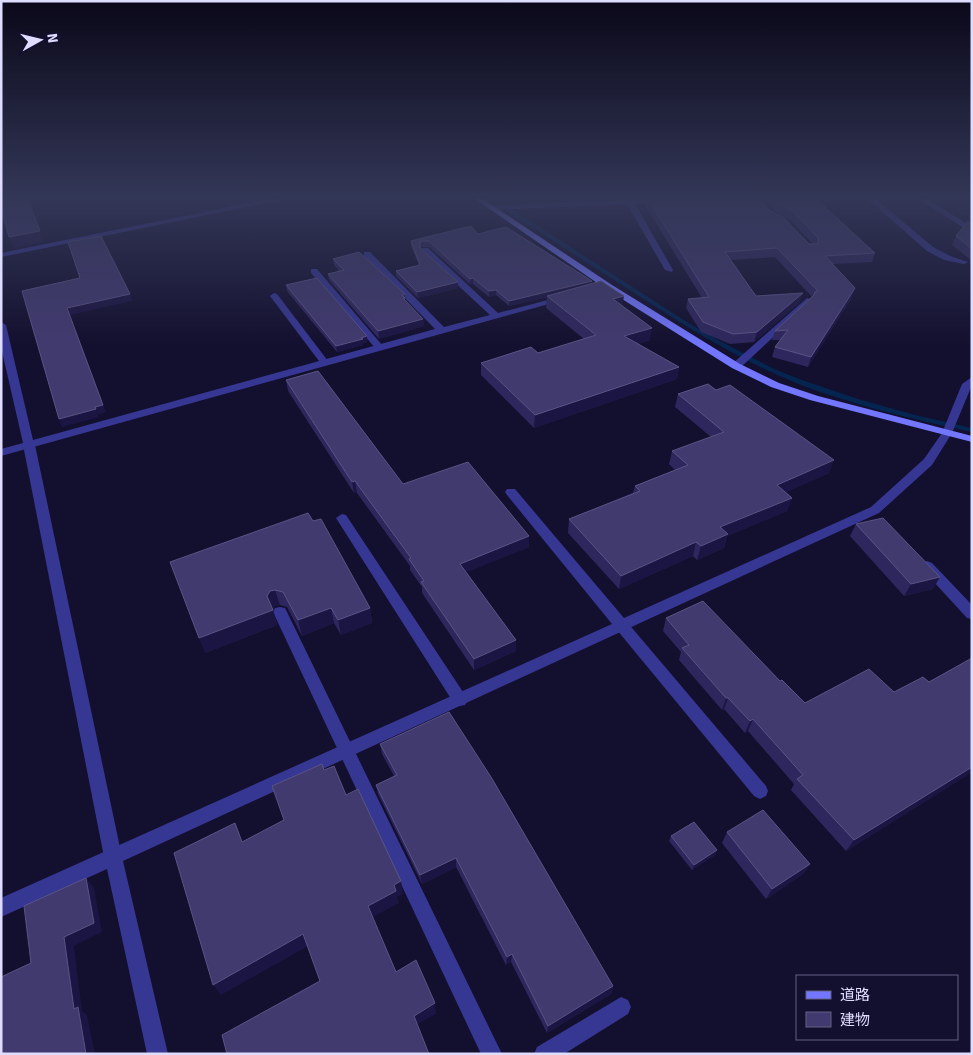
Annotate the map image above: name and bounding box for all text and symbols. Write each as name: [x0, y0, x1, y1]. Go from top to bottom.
north arrow: [15, 15, 65, 65]
text: N: [43, 32, 61, 44]
legend: [796, 975, 958, 1040]
text: 道路: [840, 986, 870, 1004]
text: 建物: [840, 1011, 870, 1029]

